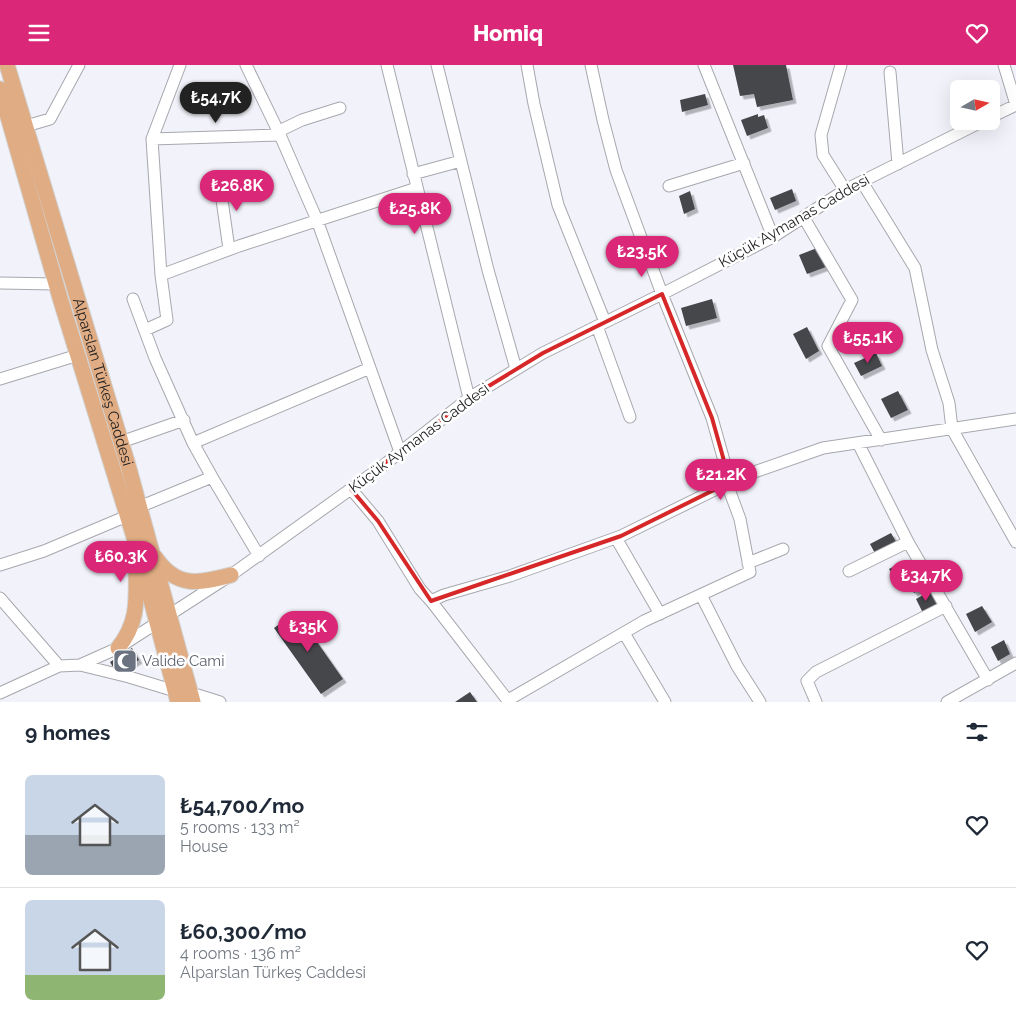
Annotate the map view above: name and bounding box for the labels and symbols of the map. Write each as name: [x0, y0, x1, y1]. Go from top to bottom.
north arrow: [950, 80, 1000, 130]
pin: ₺54.7K: [175, 82, 257, 124]
pin: ₺26.8K: [196, 169, 278, 212]
street label: Küçük Aymanas Caddesi: [716, 170, 872, 272]
pin: ₺25.8K: [374, 193, 456, 235]
pin: ₺23.5K: [601, 235, 683, 278]
street label: Alparslan Türkeş Caddesi: [69, 296, 137, 468]
pin: ₺55.1K: [827, 321, 909, 364]
street label: Küçük Aymanas Caddesi: [345, 379, 493, 497]
pin: ₺21.2K: [680, 459, 762, 501]
pin: ₺60.3K: [80, 541, 162, 583]
pin: ₺34.7K: [885, 559, 967, 602]
pin: ₺35K: [278, 611, 338, 653]
mosque icon: Valide Cami: [112, 648, 138, 674]
place label: Valide Cami: [142, 652, 224, 670]

